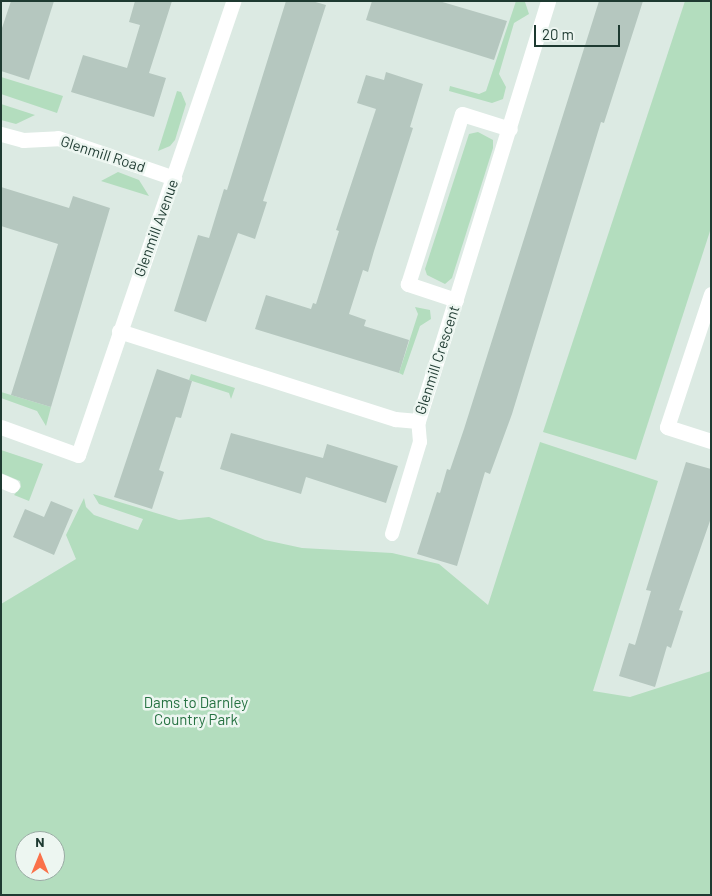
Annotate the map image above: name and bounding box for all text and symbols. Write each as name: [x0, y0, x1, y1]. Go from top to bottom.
scale bar: [537, 15, 623, 47]
text: 20 m: [542, 25, 574, 43]
street label: Glenmill Road: [58, 132, 148, 176]
street label: Glenmill Avenue: [130, 177, 182, 279]
street label: Glenmill Crescent: [411, 303, 463, 417]
park label: Dams to Darnley Country Park: [144, 693, 248, 728]
north arrow: [15, 831, 65, 881]
text: N: [35, 833, 45, 850]

